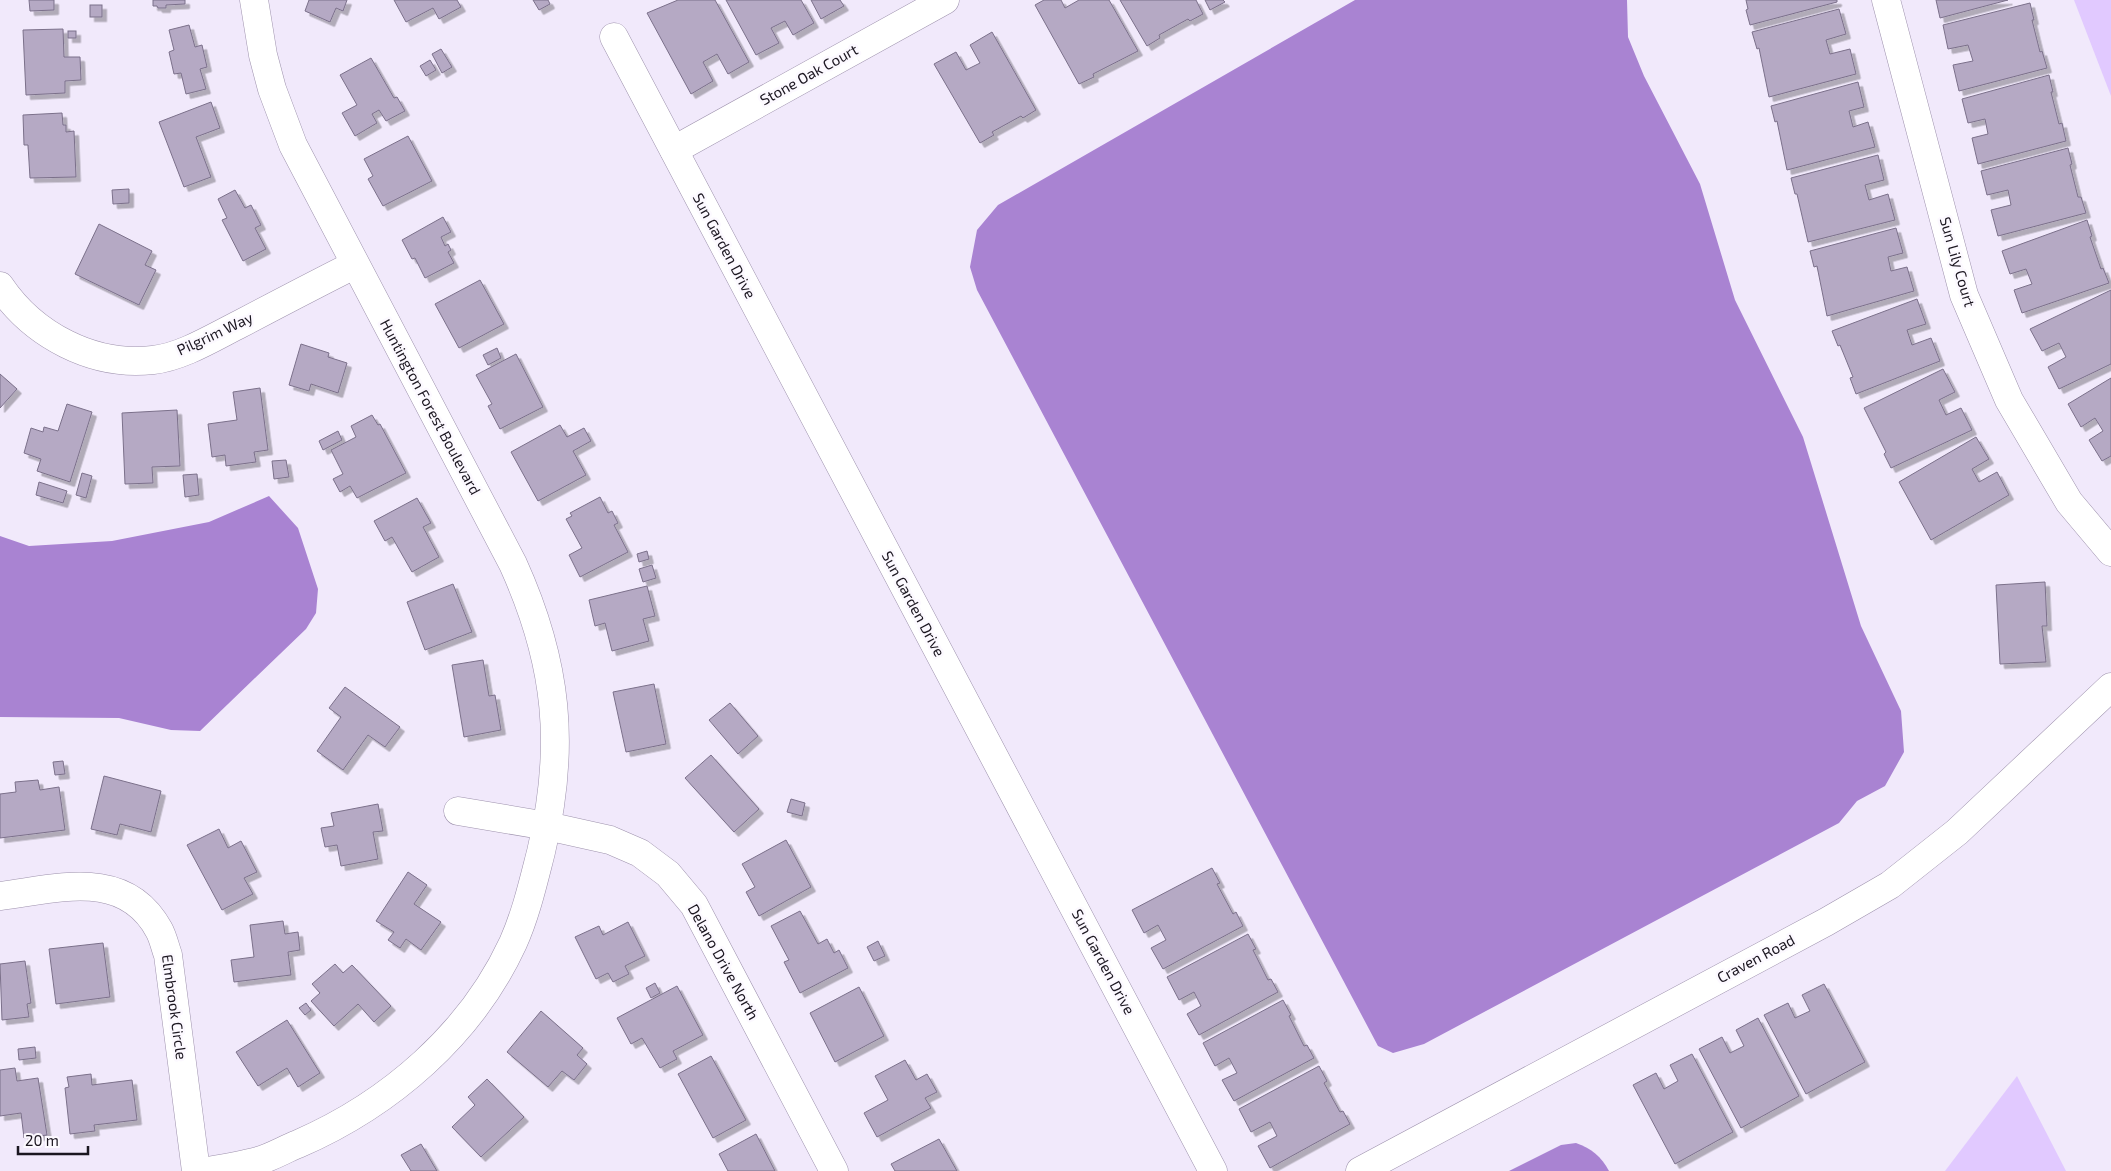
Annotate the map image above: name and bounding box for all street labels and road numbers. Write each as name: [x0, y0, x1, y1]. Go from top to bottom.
street label: Stone Oak Court: [756, 40, 861, 108]
street label: Sun Garden Drive: [690, 190, 760, 301]
street label: Sun Lily Court: [1937, 215, 1979, 309]
street label: Pilgrim Way: [174, 308, 255, 359]
street label: Huntington Forest Boulevard: [377, 316, 485, 497]
street label: Sun Garden Drive: [879, 548, 949, 659]
street label: Delano Drive North: [685, 900, 763, 1023]
street label: Sun Garden Drive: [1069, 906, 1139, 1017]
street label: Craven Road: [1714, 930, 1797, 986]
street label: Elmbrook Circle: [159, 953, 191, 1061]

